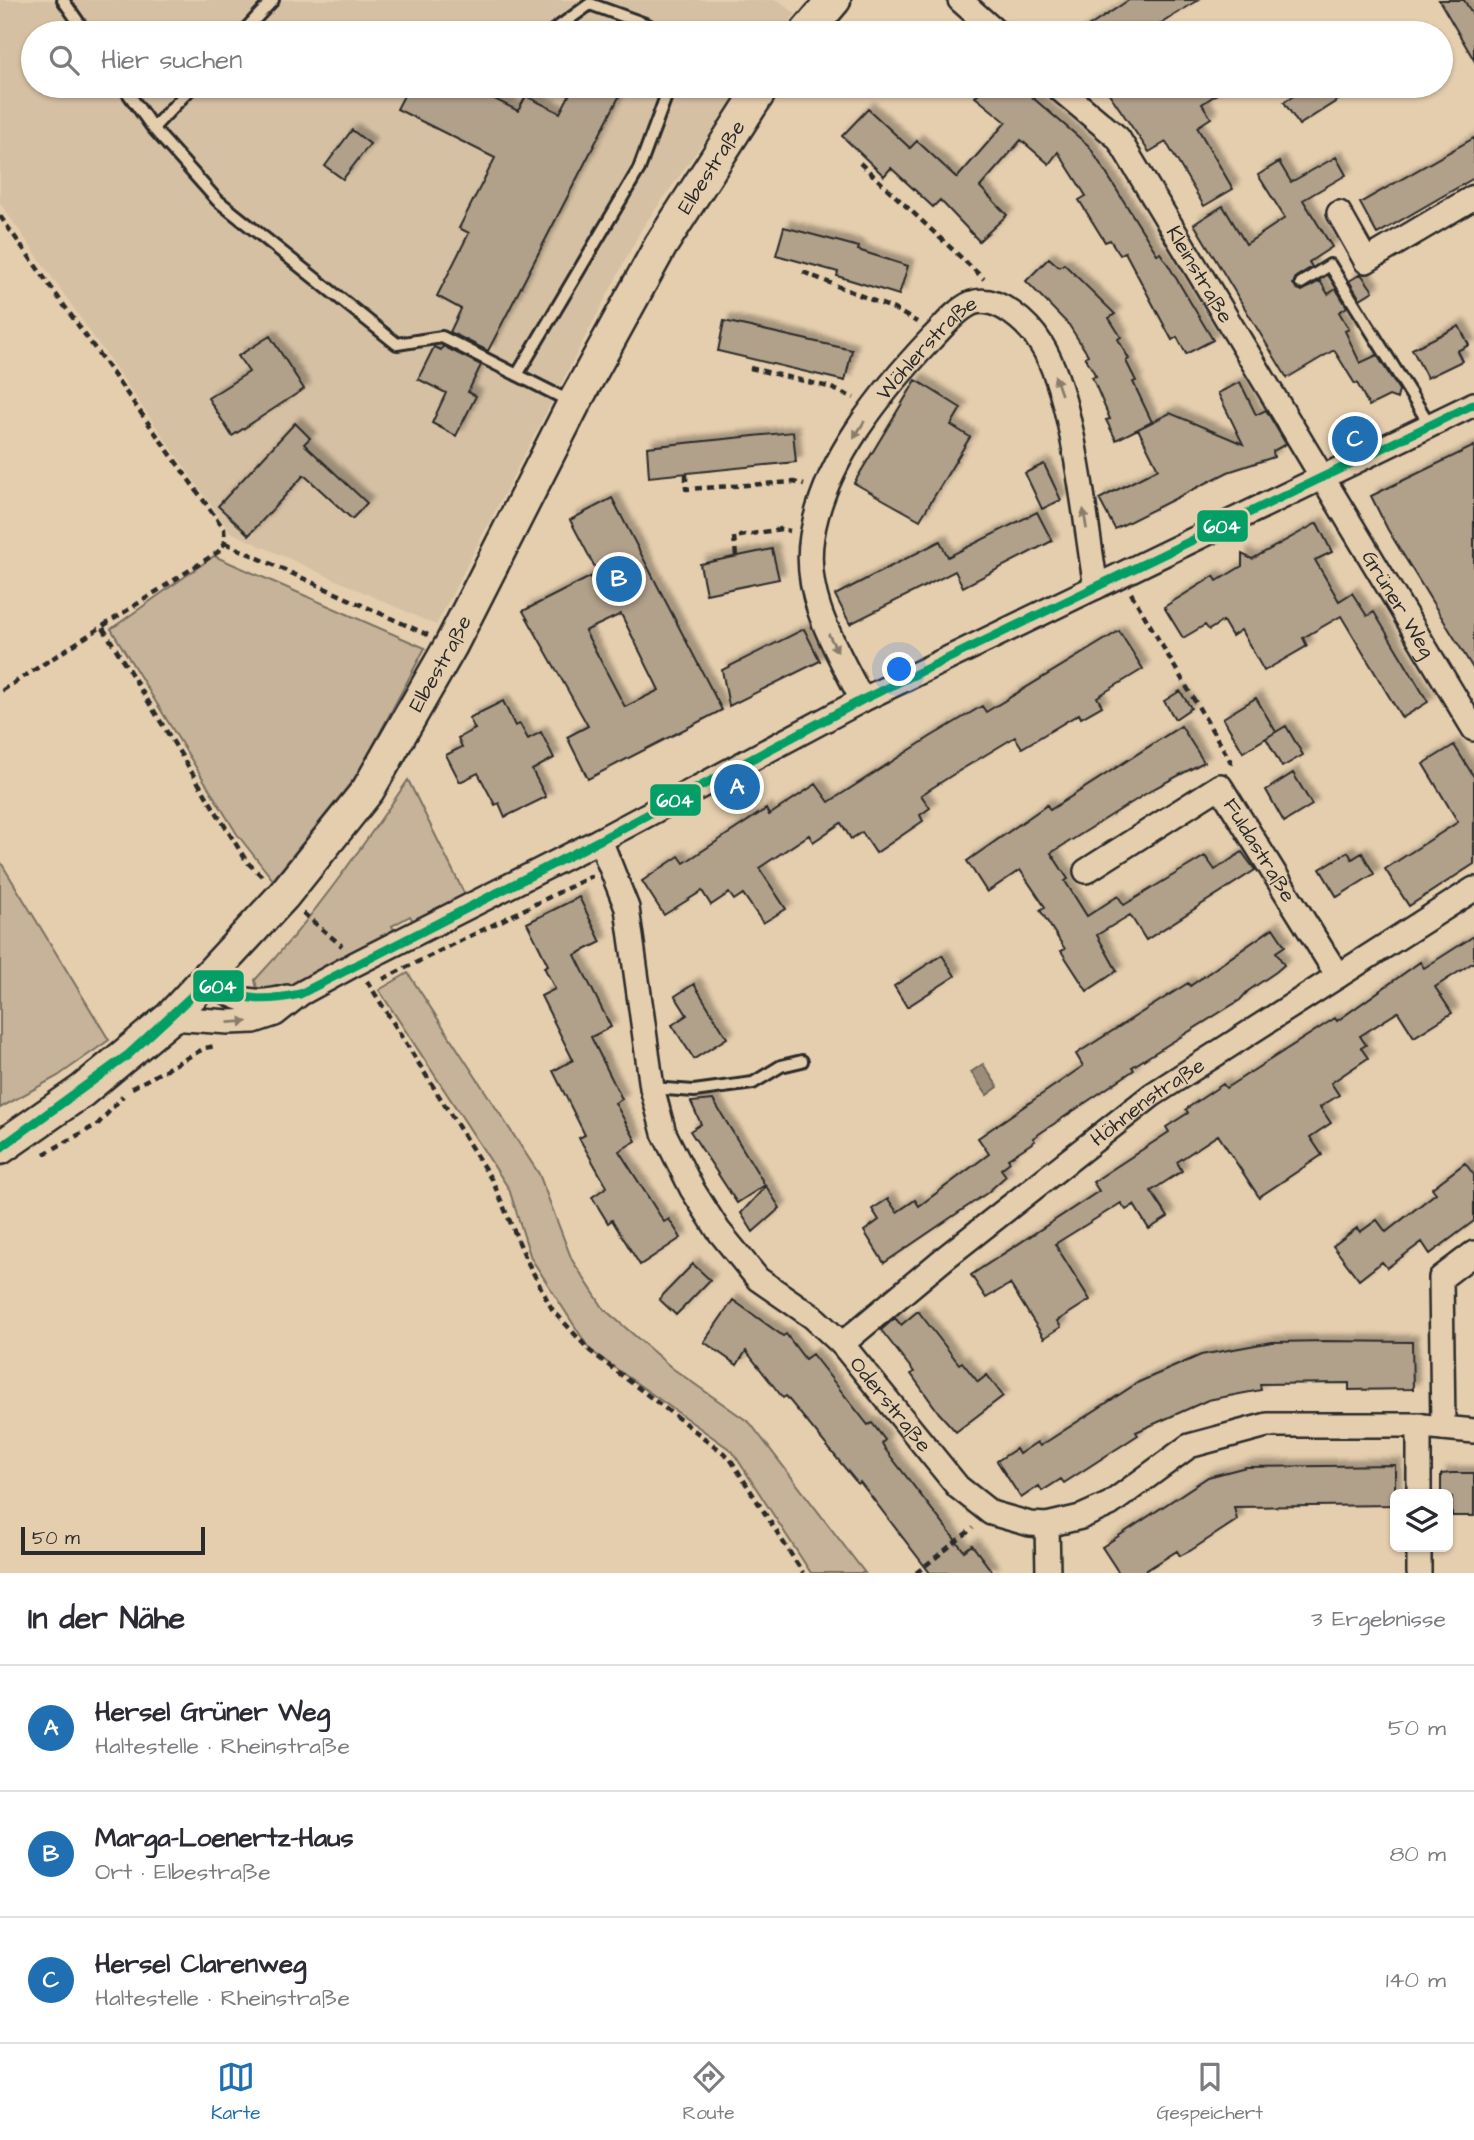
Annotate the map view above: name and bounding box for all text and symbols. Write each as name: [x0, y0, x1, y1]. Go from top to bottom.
search box: [21, 21, 1453, 98]
icon: search: [45, 41, 83, 79]
text: Hier suchen: [101, 42, 242, 78]
street label: Elbestraße: [670, 114, 752, 220]
street label: Kleinstraße: [1160, 220, 1241, 328]
street label: Wöhlerstraße: [869, 288, 982, 406]
one-way arrow: [1052, 375, 1063, 396]
pin: C: [1332, 413, 1378, 465]
one-way arrow: [853, 421, 866, 440]
one-way arrow: [1079, 508, 1090, 530]
line badge: 604: [1196, 509, 1249, 543]
text: 604: [1204, 514, 1240, 541]
street label: Grüner Weg: [1355, 545, 1442, 664]
pin: B: [596, 553, 642, 605]
street label: Elbestraße: [401, 610, 478, 717]
one-way arrow: [827, 633, 839, 653]
your location: [882, 652, 916, 686]
pin: A: [714, 761, 760, 813]
line badge: 604: [649, 783, 702, 817]
text: 604: [657, 788, 693, 815]
street label: Fuldastraße: [1216, 792, 1303, 908]
line badge: 604: [192, 969, 245, 1003]
text: 604: [200, 974, 236, 1001]
one-way arrow: [227, 1016, 249, 1027]
street label: Höhnenstraße: [1084, 1051, 1210, 1153]
street label: Oderstraße: [843, 1350, 939, 1458]
map controls: [1390, 1489, 1453, 1552]
button: layers: [1390, 1489, 1453, 1552]
scale bar: [21, 1524, 205, 1556]
text: 50 m: [32, 1525, 80, 1552]
text: In der Nähe: [28, 1598, 185, 1640]
text: 3 Ergebnisse: [1311, 1603, 1446, 1635]
text: Hersel Grüner Weg: [95, 1694, 330, 1730]
text: A: [44, 1712, 58, 1744]
text: 50 m: [1388, 1712, 1446, 1744]
text: Haltestelle · Rheinstraße: [95, 1730, 350, 1762]
text: Marga-Loenertz-Haus: [95, 1820, 354, 1856]
text: B: [43, 1838, 59, 1870]
text: 80 m: [1389, 1838, 1446, 1870]
text: Ort · Elbestraße: [95, 1856, 271, 1888]
text: Hersel Clarenweg: [95, 1946, 306, 1982]
text: C: [43, 1964, 59, 1996]
text: 140 m: [1386, 1964, 1446, 1996]
text: Haltestelle · Rheinstraße: [95, 1982, 350, 2014]
tab: Karte: [211, 2058, 261, 2127]
tab: Route: [683, 2058, 734, 2127]
tab: Gespeichert: [1156, 2058, 1263, 2127]

